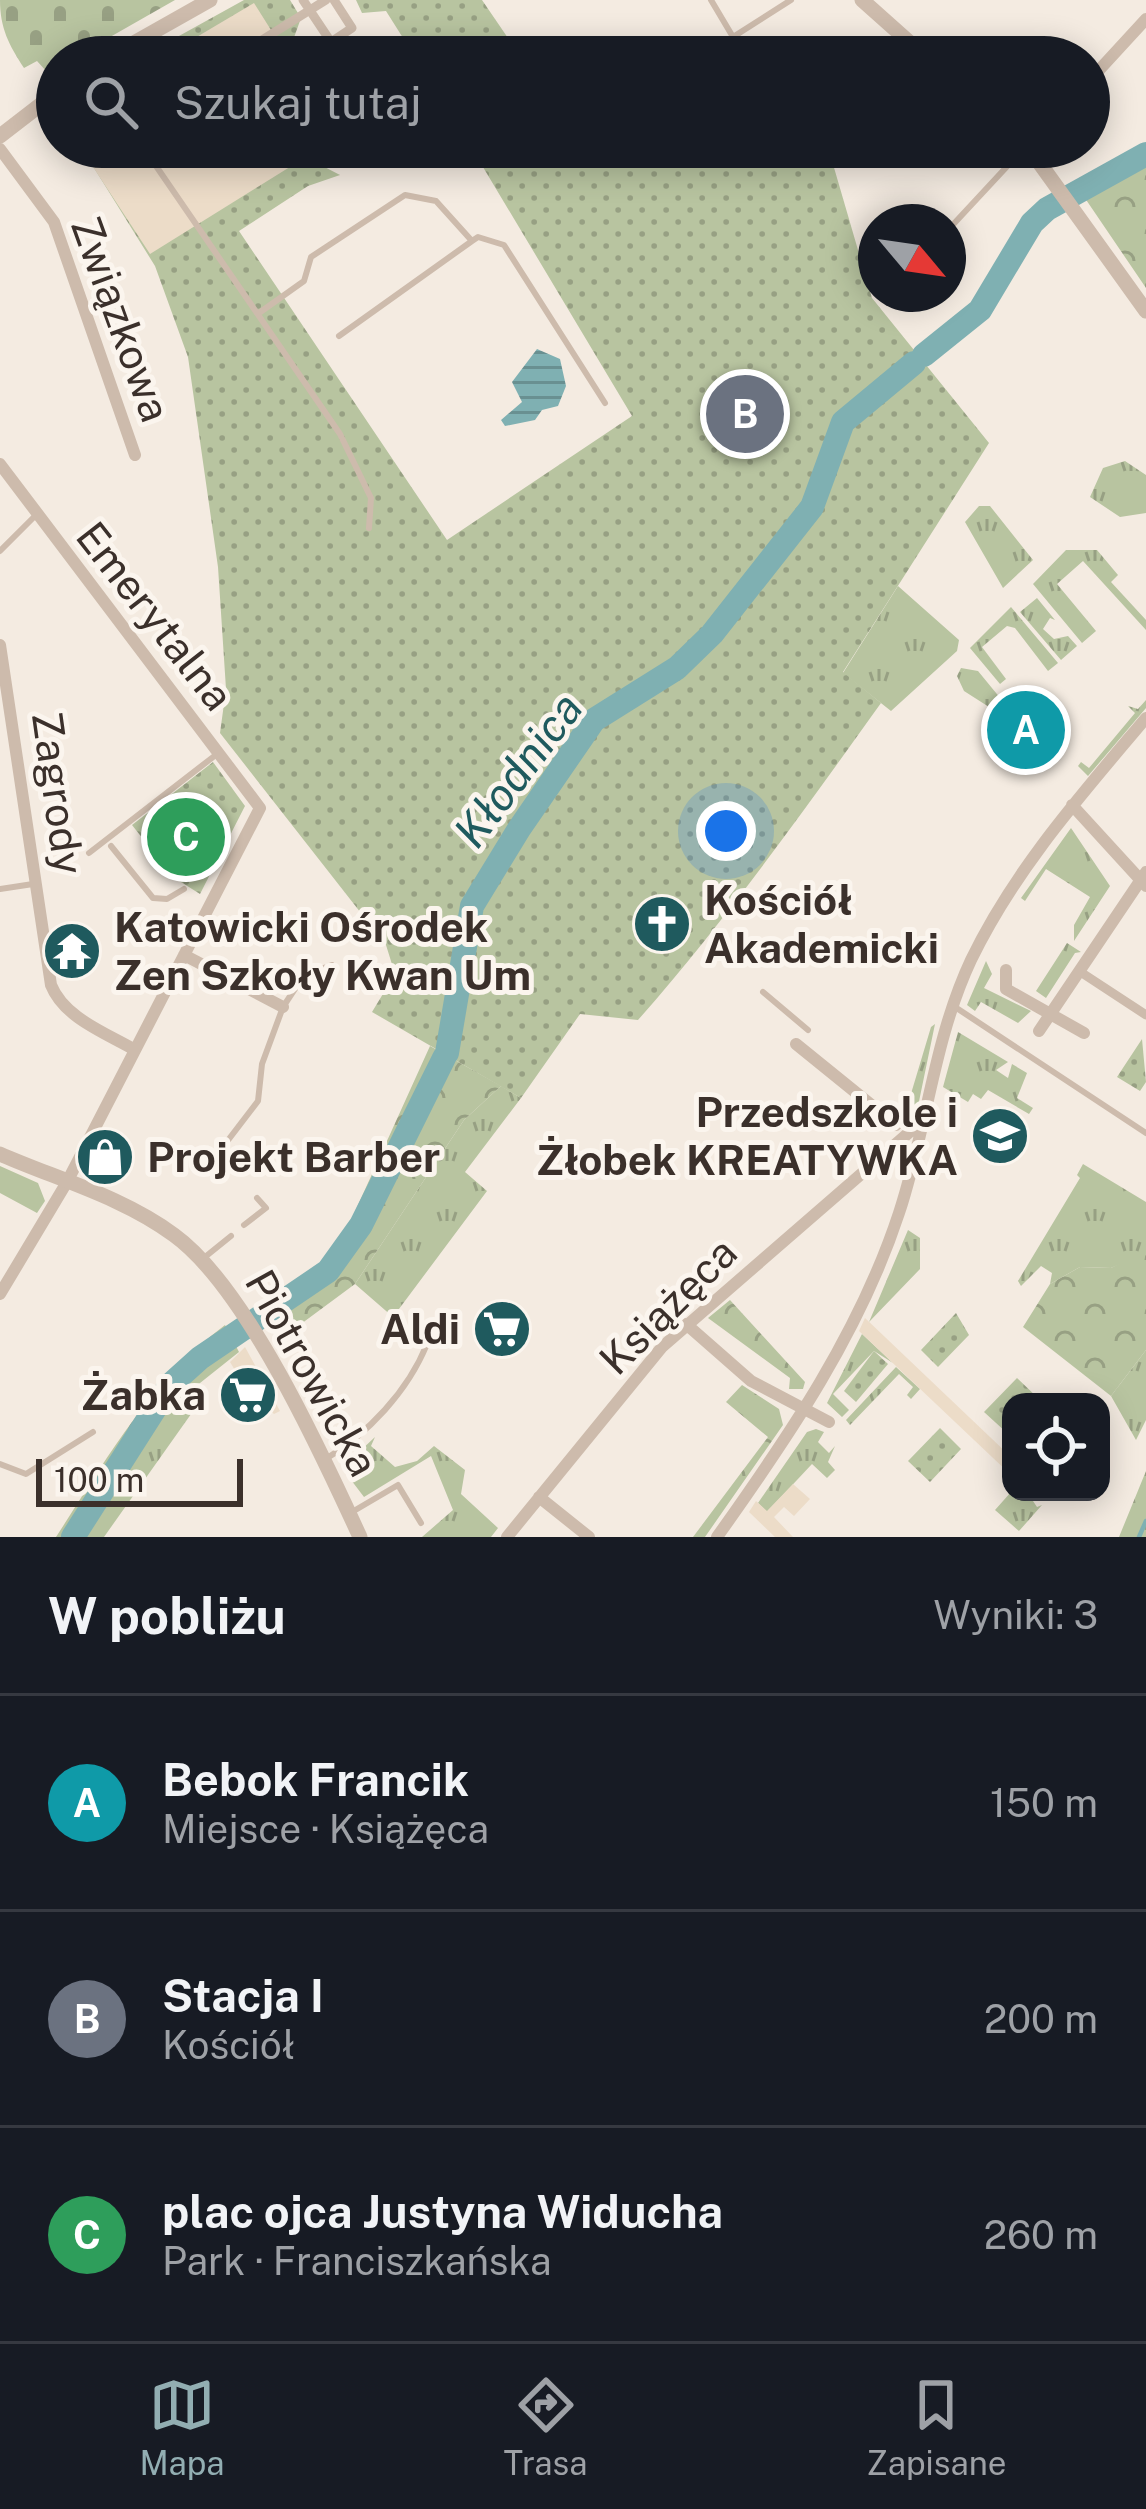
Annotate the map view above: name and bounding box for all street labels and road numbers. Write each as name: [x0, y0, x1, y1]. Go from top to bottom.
street label: Związkowa: [62, 210, 181, 428]
street label: Emerytalna: [67, 512, 244, 719]
street label: Zagrody: [23, 708, 94, 877]
street label: Książęca: [589, 1227, 746, 1384]
street label: Piotrowicka: [236, 1261, 389, 1484]

